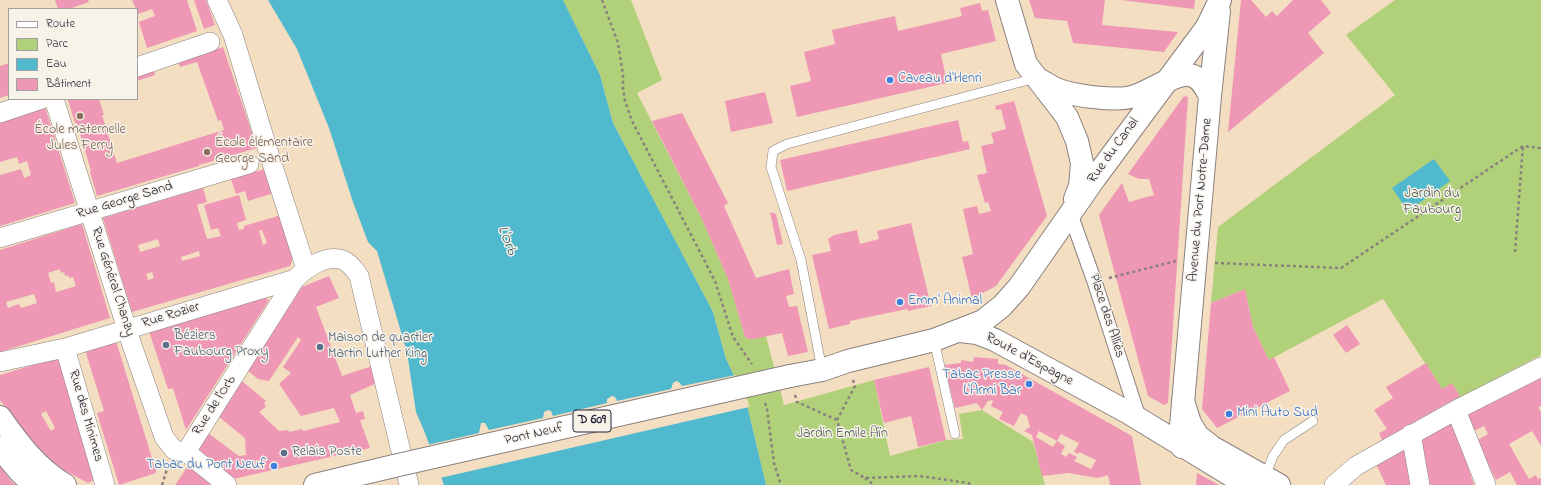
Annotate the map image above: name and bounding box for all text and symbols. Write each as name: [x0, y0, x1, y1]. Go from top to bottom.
legend: [8, 8, 138, 100]
text: Route: [46, 15, 75, 33]
text: Parc: [46, 35, 68, 53]
text: Eau: [46, 55, 67, 73]
place label: Caveau d'Henri: [898, 72, 982, 88]
text: Bâtiment: [46, 75, 91, 93]
marker: Caveau d'Henri: [885, 75, 895, 85]
marker: École maternelle Jules Ferry: [75, 111, 85, 121]
street label: Rue du Canal: [1085, 115, 1143, 187]
street label: Avenue du Port Notre-Dame: [1185, 118, 1217, 282]
place label: École maternelle Jules Ferry: [34, 123, 126, 156]
place label: École élémentaire George Sand: [215, 136, 313, 168]
marker: École élémentaire George Sand: [202, 147, 212, 157]
street label: Rue George Sand: [75, 178, 175, 224]
park label: Jardin du Faubourg: [1403, 187, 1461, 220]
water label: L'Orb: [492, 224, 520, 258]
street label: Rue Général Chanzy: [86, 225, 138, 339]
street label: Place des Alliés: [1085, 272, 1127, 360]
place label: Emm' Animal: [908, 294, 982, 310]
marker: Emm' Animal: [895, 297, 905, 307]
street label: Rue Rozier: [140, 299, 202, 333]
place label: Béziers Faubourg Proxy: [174, 329, 268, 362]
street label: Route d'Espagne: [982, 330, 1076, 390]
place label: Maison de quartier Martin Luther King: [328, 331, 433, 364]
marker: Béziers Faubourg Proxy: [161, 340, 171, 350]
marker: Maison de quartier Martin Luther King: [315, 342, 325, 352]
street label: Rue des Minimes: [64, 368, 106, 464]
place label: Tabac Presse L'Armi Bar: [942, 368, 1021, 400]
street label: Rue de l'Orb: [189, 373, 241, 439]
marker: Tabac Presse L'Armi Bar: [1024, 379, 1034, 389]
place label: Mini Auto Sud: [1237, 406, 1318, 422]
marker: Mini Auto Sud: [1224, 409, 1234, 419]
road number: D 609: [573, 410, 611, 432]
street label: Pont Neuf: [503, 420, 565, 450]
park label: Jardin Emile Aïn: [796, 427, 888, 443]
place label: Relais Poste: [292, 445, 362, 461]
marker: Relais Poste: [279, 448, 289, 458]
place label: Tabac du Pont Neuf: [147, 458, 266, 474]
marker: Tabac du Pont Neuf: [269, 461, 279, 471]

